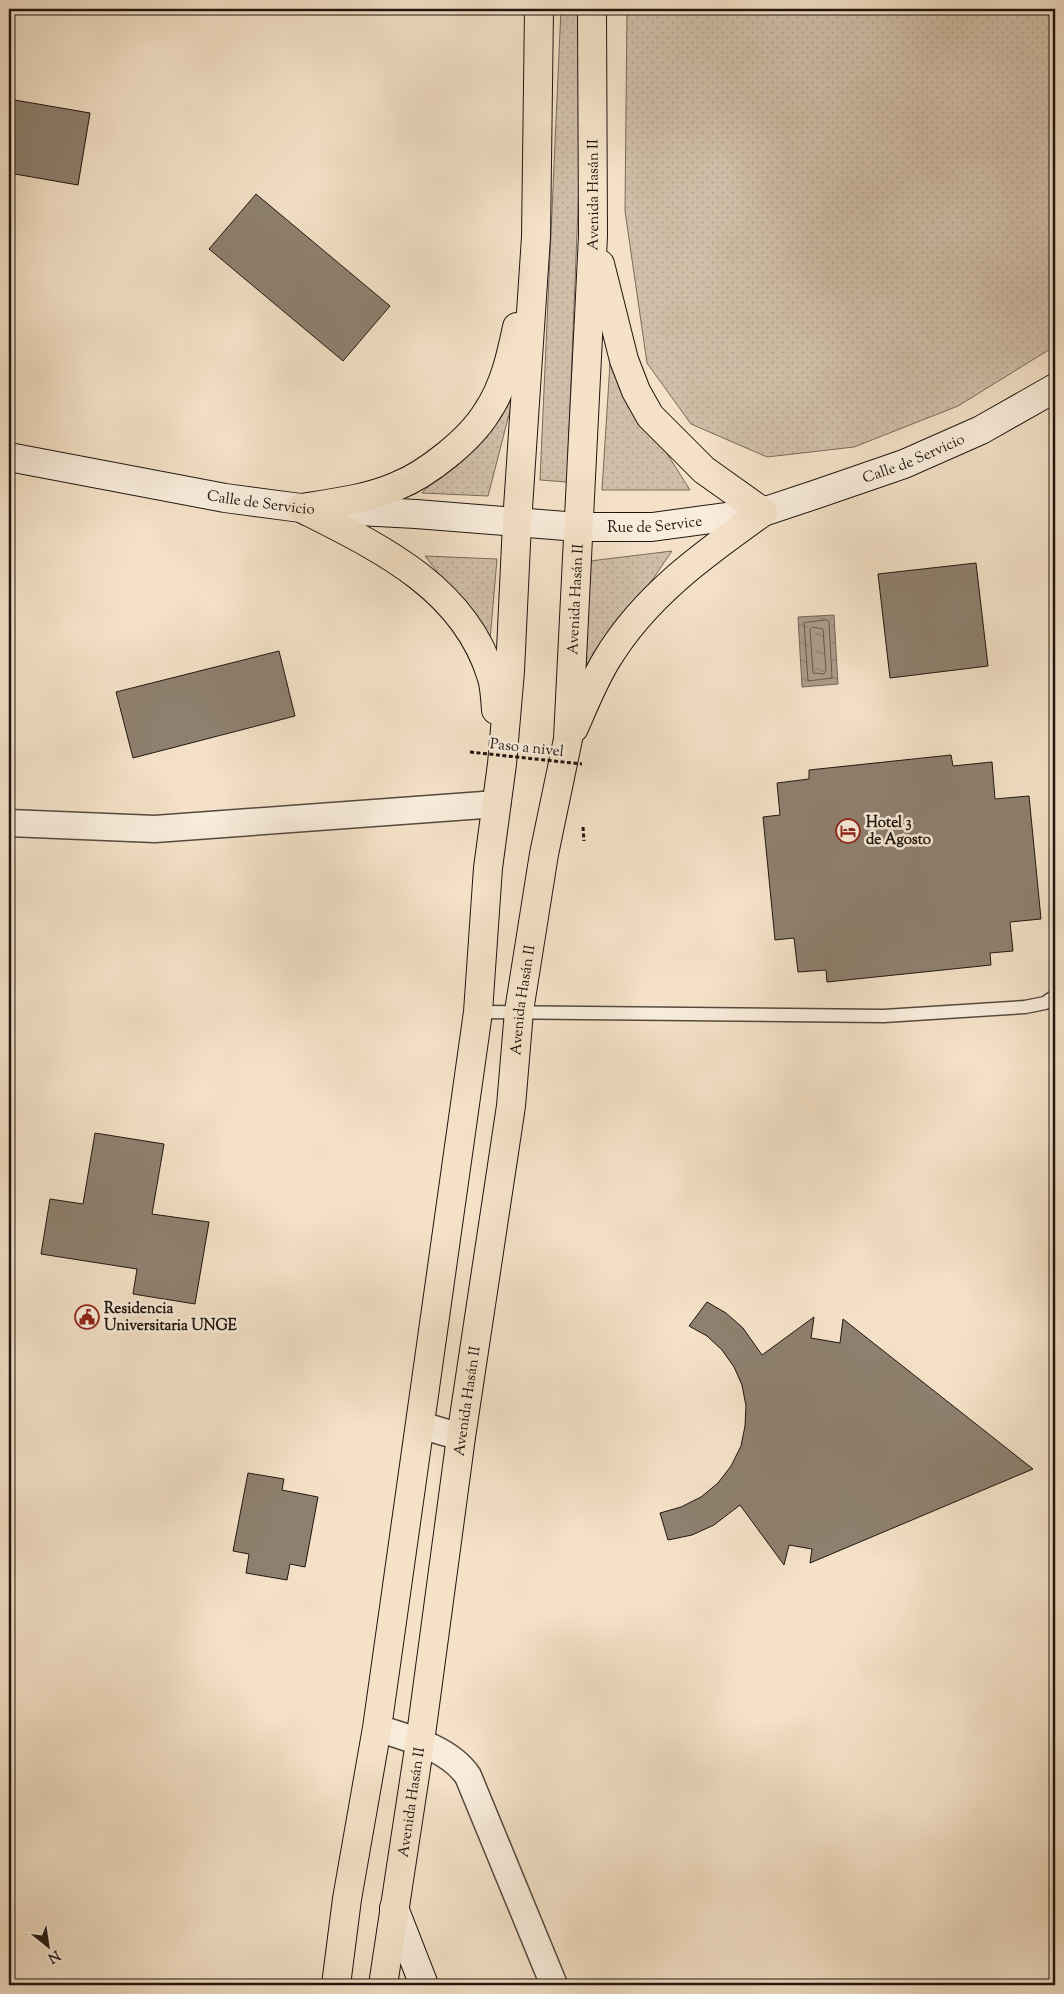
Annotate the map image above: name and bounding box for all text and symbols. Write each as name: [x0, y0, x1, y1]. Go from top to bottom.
street label: Avenida Hasán II: [583, 139, 605, 251]
street label: Calle de Servicio: [860, 429, 968, 490]
street label: Calle de Servicio: [205, 486, 315, 521]
street label: Rue de Service: [607, 511, 704, 539]
street label: Avenida Hasán II: [563, 543, 590, 655]
street label: Paso a nivel: [489, 734, 565, 763]
place label: Hotel 3 de Agosto: [866, 813, 931, 851]
hotel icon: Hotel 3 de Agosto: [835, 818, 861, 844]
street label: Avenida Hasán II: [506, 943, 541, 1056]
place label: Residencia Universitaria UNGE: [104, 1299, 238, 1337]
public building icon: Residencia Universitaria UNGE: [74, 1304, 100, 1330]
street label: Avenida Hasán II: [450, 1345, 487, 1457]
street label: Avenida Hasán II: [394, 1746, 431, 1859]
north arrow: [22, 1922, 72, 1972]
text: N: [44, 1944, 63, 1967]

